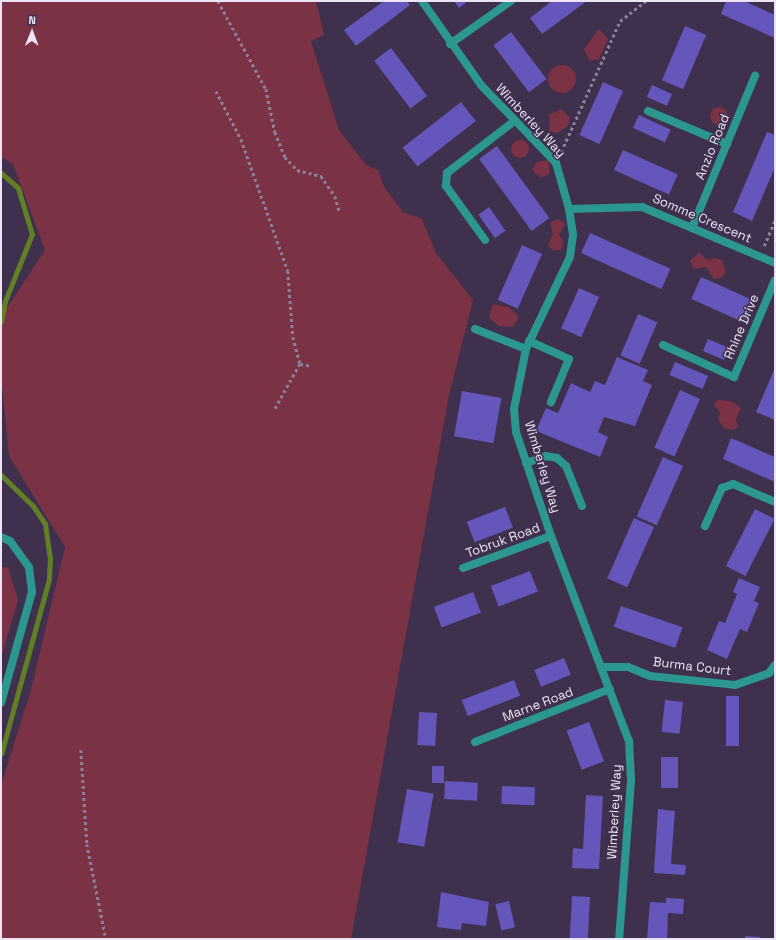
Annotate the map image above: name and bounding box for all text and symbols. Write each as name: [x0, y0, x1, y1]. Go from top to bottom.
north arrow: [12, 12, 52, 52]
text: N: [28, 13, 36, 27]
street label: Wimberley Way: [492, 81, 568, 161]
street label: Anzio Road: [693, 112, 733, 182]
street label: Somme Crescent: [650, 191, 754, 247]
street label: Rhine Drive: [721, 292, 763, 362]
street label: Wimberley Way: [521, 419, 563, 515]
street label: Tobruk Road: [464, 520, 542, 562]
street label: Burma Court: [652, 654, 732, 680]
street label: Marne Road: [500, 684, 576, 726]
street label: Wimberley Way: [605, 764, 625, 860]

